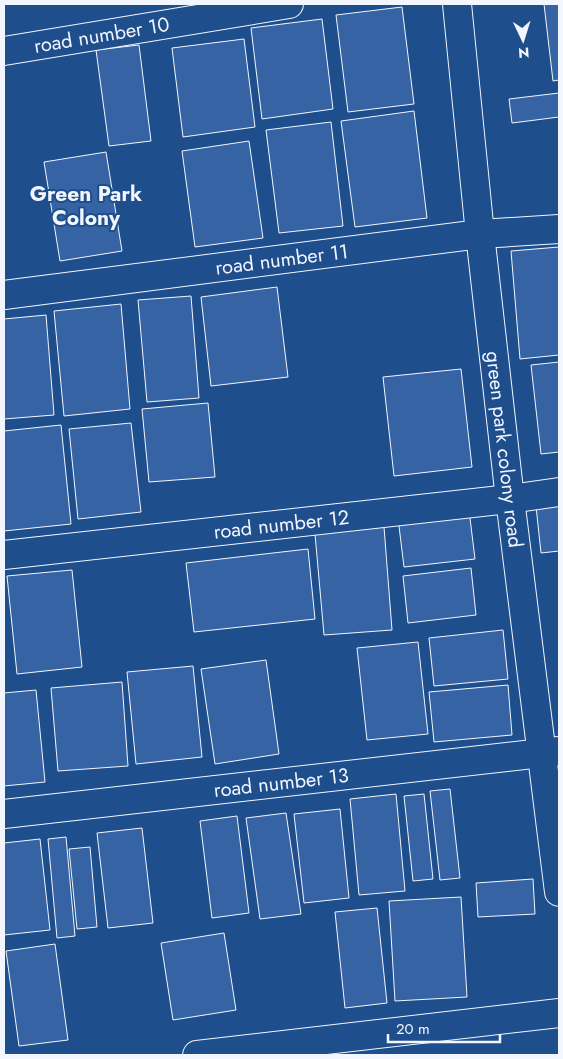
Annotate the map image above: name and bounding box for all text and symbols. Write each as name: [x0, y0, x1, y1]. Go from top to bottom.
street label: road number 10: [32, 9, 171, 60]
north arrow: [498, 15, 548, 65]
text: N: [518, 43, 530, 63]
district label: Green Park Colony: [30, 179, 142, 233]
street label: road number 11: [214, 237, 350, 282]
street label: green park colony road: [479, 350, 530, 549]
street label: road number 12: [212, 502, 351, 546]
street label: road number 13: [212, 760, 350, 805]
scale bar: [388, 1012, 500, 1044]
text: 20 m: [396, 1018, 430, 1040]

